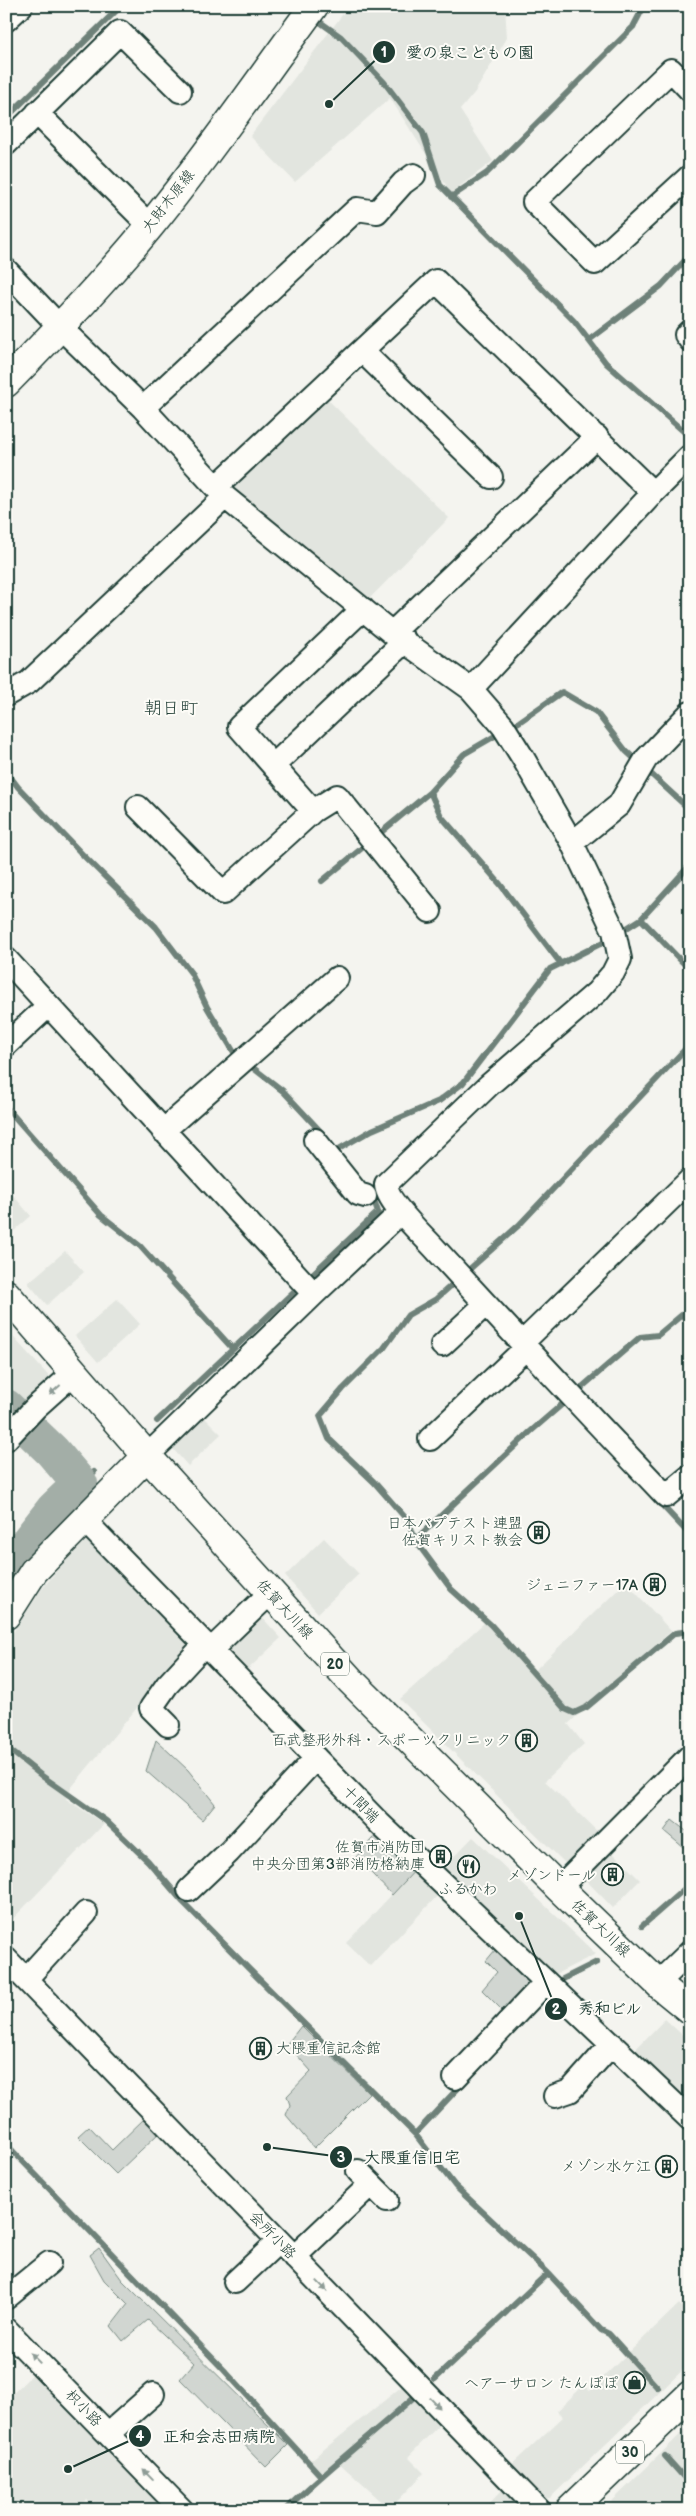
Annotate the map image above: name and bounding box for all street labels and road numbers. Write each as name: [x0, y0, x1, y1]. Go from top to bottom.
street label: 大財木原線: [138, 166, 199, 237]
street label: 佐賀大川線: [252, 1575, 317, 1643]
road number: 20: [321, 1652, 349, 1676]
street label: 十間端: [338, 1782, 383, 1827]
street label: 佐賀大川線: [567, 1895, 634, 1961]
street label: 会所小路: [245, 2207, 300, 2264]
street label: 枳小路: [61, 2386, 106, 2431]
road number: 30: [616, 2440, 644, 2464]

